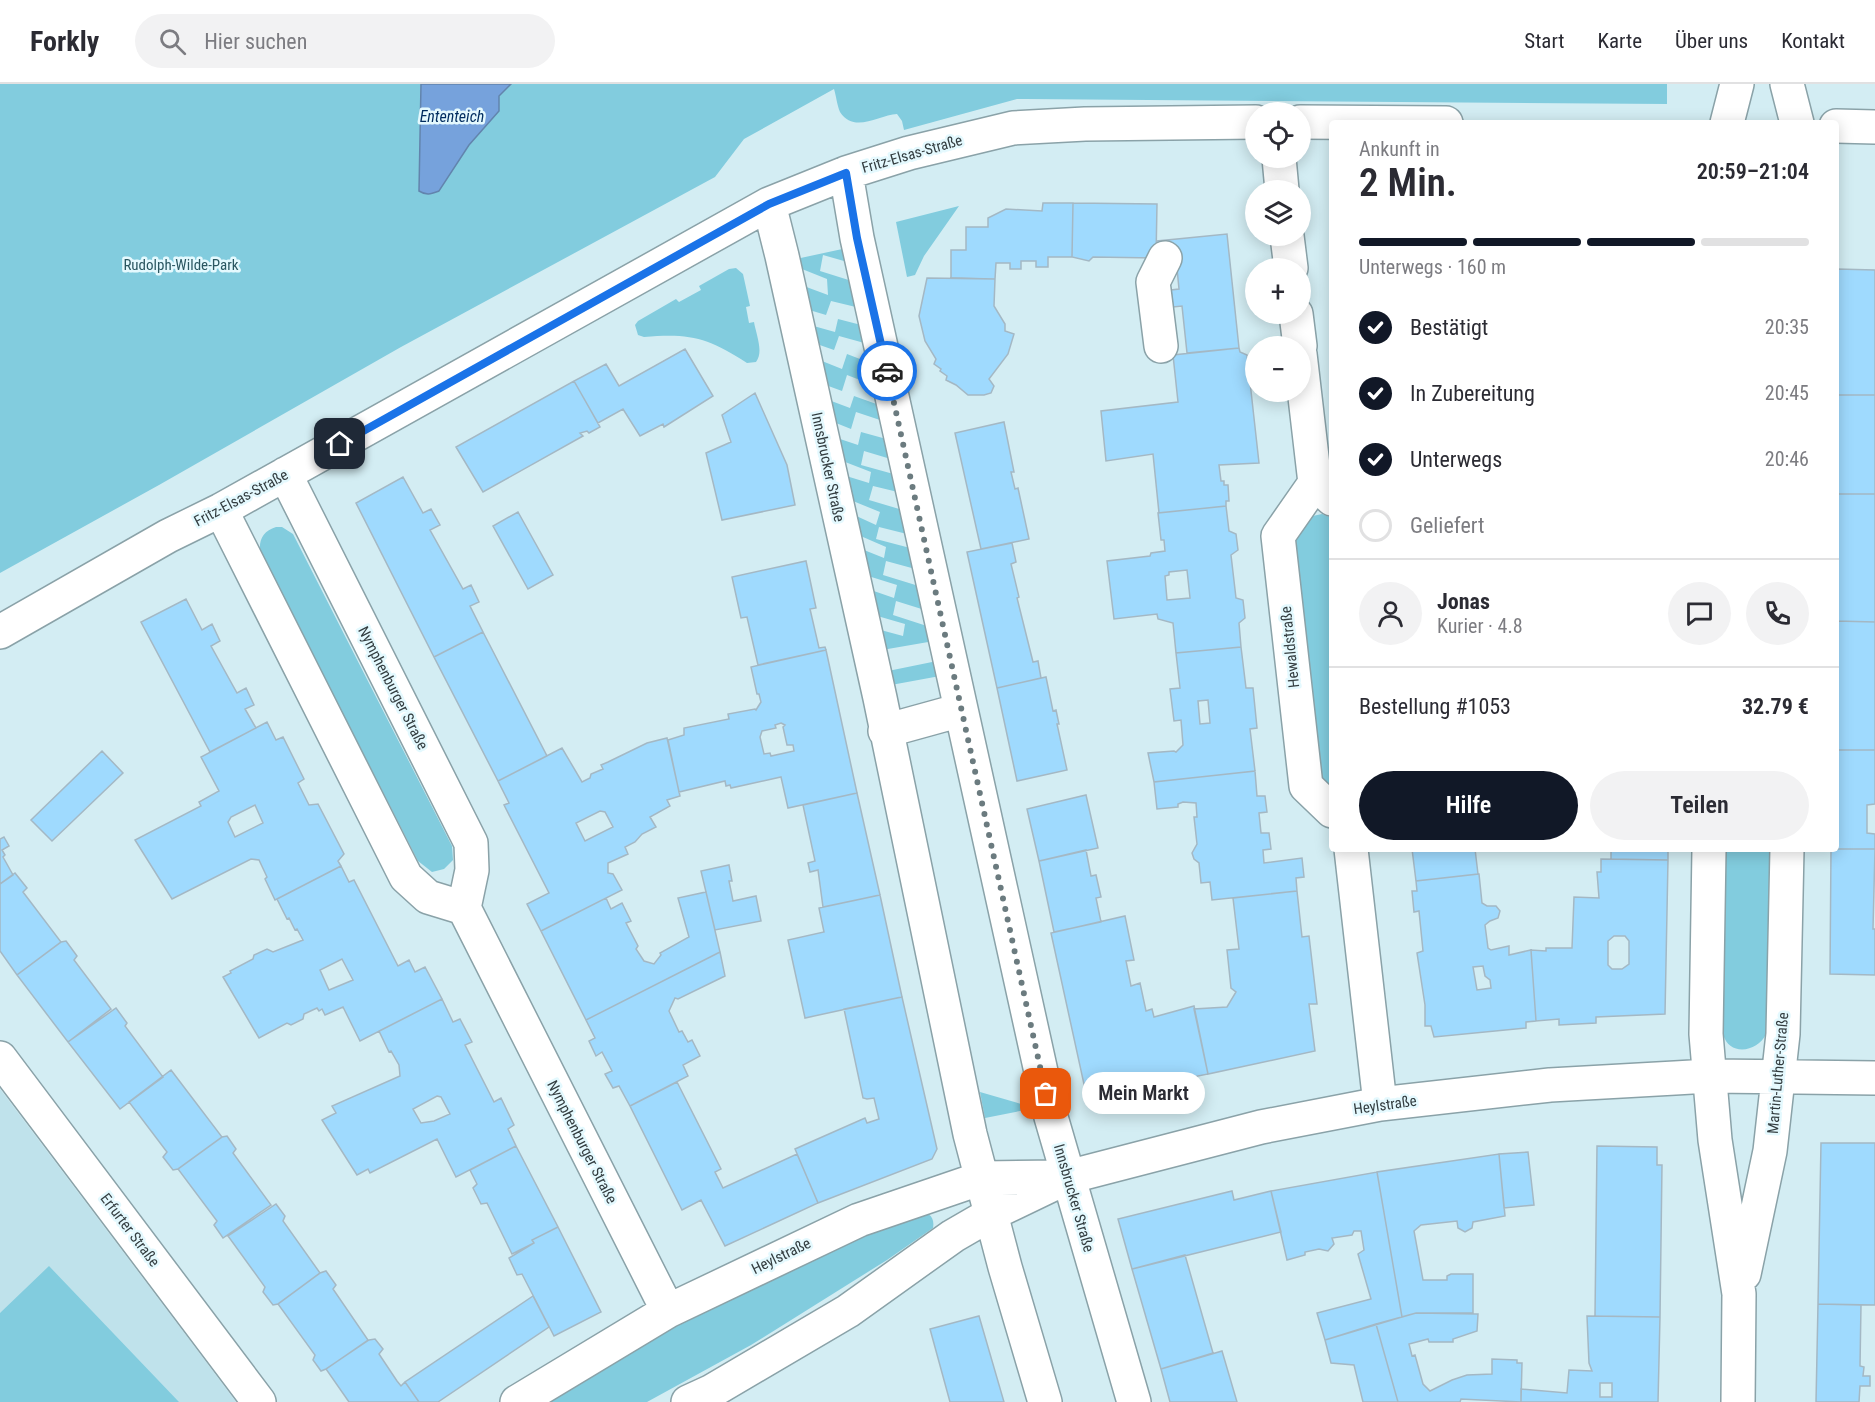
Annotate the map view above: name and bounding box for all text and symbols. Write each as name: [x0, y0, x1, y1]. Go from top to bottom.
search box: [135, 14, 555, 68]
text: Forkly: [30, 25, 99, 58]
icon: search: [156, 25, 189, 58]
text: Hier suchen: [204, 29, 307, 54]
text: Start: [1524, 29, 1565, 53]
text: Karte: [1598, 29, 1642, 53]
text: Über uns: [1675, 29, 1748, 53]
text: Kontakt: [1781, 29, 1845, 53]
map controls: [1245, 102, 1311, 402]
button: locate: [1245, 102, 1311, 168]
water label: Ententeich: [420, 107, 484, 126]
street label: Fritz-Elsas-Straße: [860, 131, 964, 177]
text: Ankunft in: [1359, 137, 1440, 161]
text: 20:59–21:04: [1697, 159, 1809, 184]
text: 2 Min.: [1359, 160, 1457, 206]
button: layers: [1245, 180, 1311, 246]
text: Unterwegs · 160 m: [1359, 255, 1506, 279]
park label: Rudolph-Wilde-Park: [123, 256, 239, 274]
button: +: [1245, 258, 1311, 324]
icon: check: [1359, 311, 1392, 344]
text: Bestätigt: [1410, 315, 1488, 340]
text: 20:35: [1765, 315, 1809, 339]
button: −: [1245, 336, 1311, 402]
courier: [857, 341, 917, 401]
icon: car: [871, 355, 904, 388]
icon: check: [1359, 377, 1392, 410]
text: In Zubereitung: [1410, 381, 1535, 406]
text: 20:45: [1765, 381, 1809, 405]
street label: Innsbrucker Straße: [808, 411, 848, 523]
pin: [314, 418, 365, 469]
icon: home: [323, 427, 356, 460]
icon: check: [1359, 443, 1392, 476]
text: Unterwegs: [1410, 447, 1502, 472]
text: 20:46: [1765, 447, 1809, 471]
street label: Fritz-Elsas-Straße: [191, 466, 291, 530]
text: Geliefert: [1410, 513, 1485, 538]
button: person: [1359, 582, 1422, 645]
button: chat: [1668, 582, 1731, 645]
button: phone: [1746, 582, 1809, 645]
text: Jonas: [1437, 589, 1490, 614]
street label: Hewaldstraße: [1277, 605, 1303, 689]
text: Kurier · 4.8: [1437, 614, 1523, 638]
street label: Nymphenburger Straße: [354, 623, 432, 753]
text: Bestellung #1053: [1359, 694, 1511, 719]
text: 32.79 €: [1742, 694, 1809, 719]
button: Hilfe: [1359, 771, 1578, 840]
button: Teilen: [1590, 771, 1809, 840]
street label: Martin-Luther-Straße: [1764, 1011, 1792, 1135]
pin: [1020, 1068, 1071, 1119]
callout: Mein Markt: [1082, 1073, 1205, 1115]
street label: Nymphenburger Straße: [543, 1077, 621, 1207]
icon: bag: [1029, 1077, 1062, 1110]
text: Mein Markt: [1098, 1081, 1189, 1105]
street label: Heylstraße: [1352, 1092, 1418, 1118]
street label: Innsbrucker Straße: [1050, 1142, 1098, 1254]
street label: Erfurter Straße: [97, 1190, 163, 1270]
street label: Heylstraße: [749, 1234, 813, 1278]

